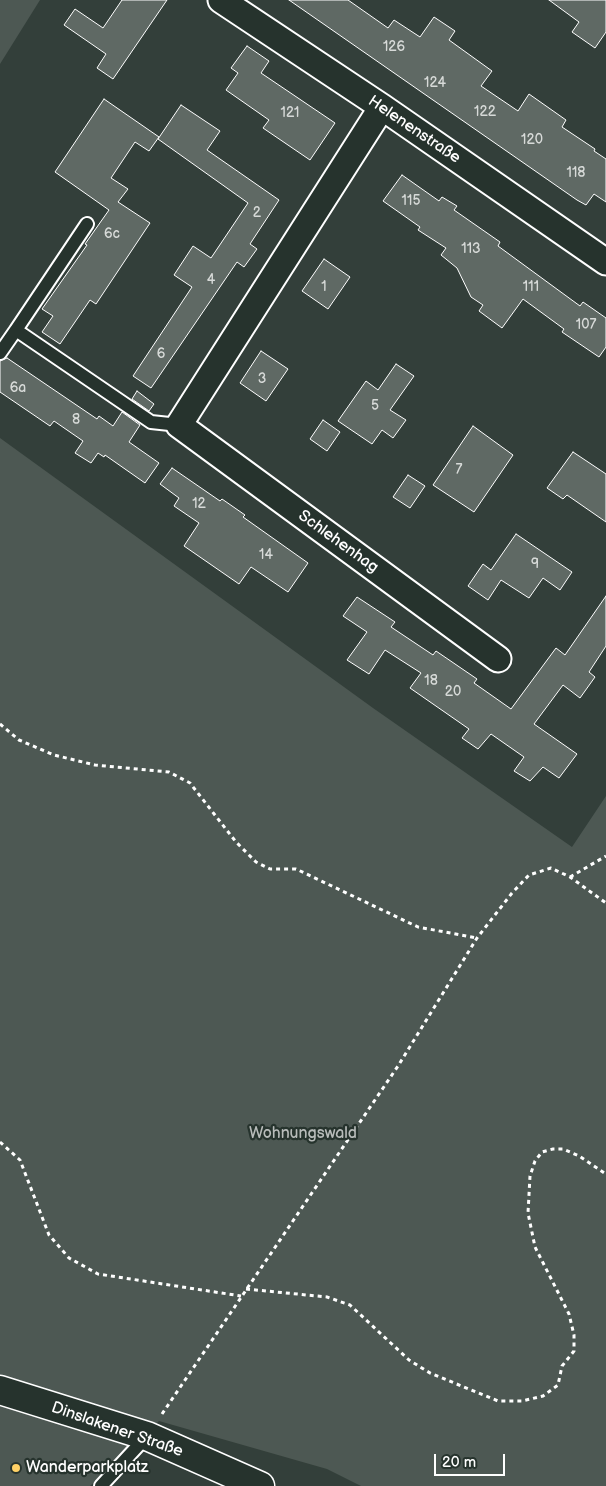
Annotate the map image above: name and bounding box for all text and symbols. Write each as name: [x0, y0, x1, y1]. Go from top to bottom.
house number: 126: [383, 39, 405, 55]
house number: 124: [424, 75, 446, 91]
street label: Helenenstraße: [364, 92, 464, 168]
house number: 122: [474, 104, 496, 120]
house number: 121: [281, 105, 299, 121]
house number: 120: [521, 132, 543, 148]
house number: 118: [567, 165, 585, 181]
house number: 115: [402, 193, 420, 209]
house number: 2: [253, 205, 261, 221]
house number: 6c: [104, 226, 120, 242]
house number: 113: [461, 241, 481, 257]
house number: 4: [207, 272, 215, 288]
house number: 1: [321, 279, 327, 295]
house number: 111: [523, 279, 539, 295]
house number: 107: [576, 317, 596, 333]
house number: 6: [157, 346, 165, 362]
house number: 3: [258, 371, 266, 387]
house number: 6a: [10, 380, 26, 396]
house number: 5: [371, 398, 379, 414]
house number: 8: [72, 412, 80, 428]
house number: 7: [456, 462, 462, 478]
house number: 12: [192, 496, 206, 512]
street label: Schlehenhag: [294, 506, 382, 578]
house number: 14: [259, 547, 273, 563]
house number: 9: [531, 556, 539, 572]
house number: 18: [424, 673, 438, 689]
house number: 20: [445, 684, 461, 700]
park label: Wohnungswald: [249, 1124, 357, 1144]
street label: Dinslakener Straße: [49, 1398, 185, 1462]
scale bar: [436, 1444, 507, 1476]
text: 20 m: [442, 1453, 476, 1472]
place label: Wanderparkplatz: [26, 1458, 148, 1478]
marker: Wanderparkplatz: [10, 1462, 22, 1474]

